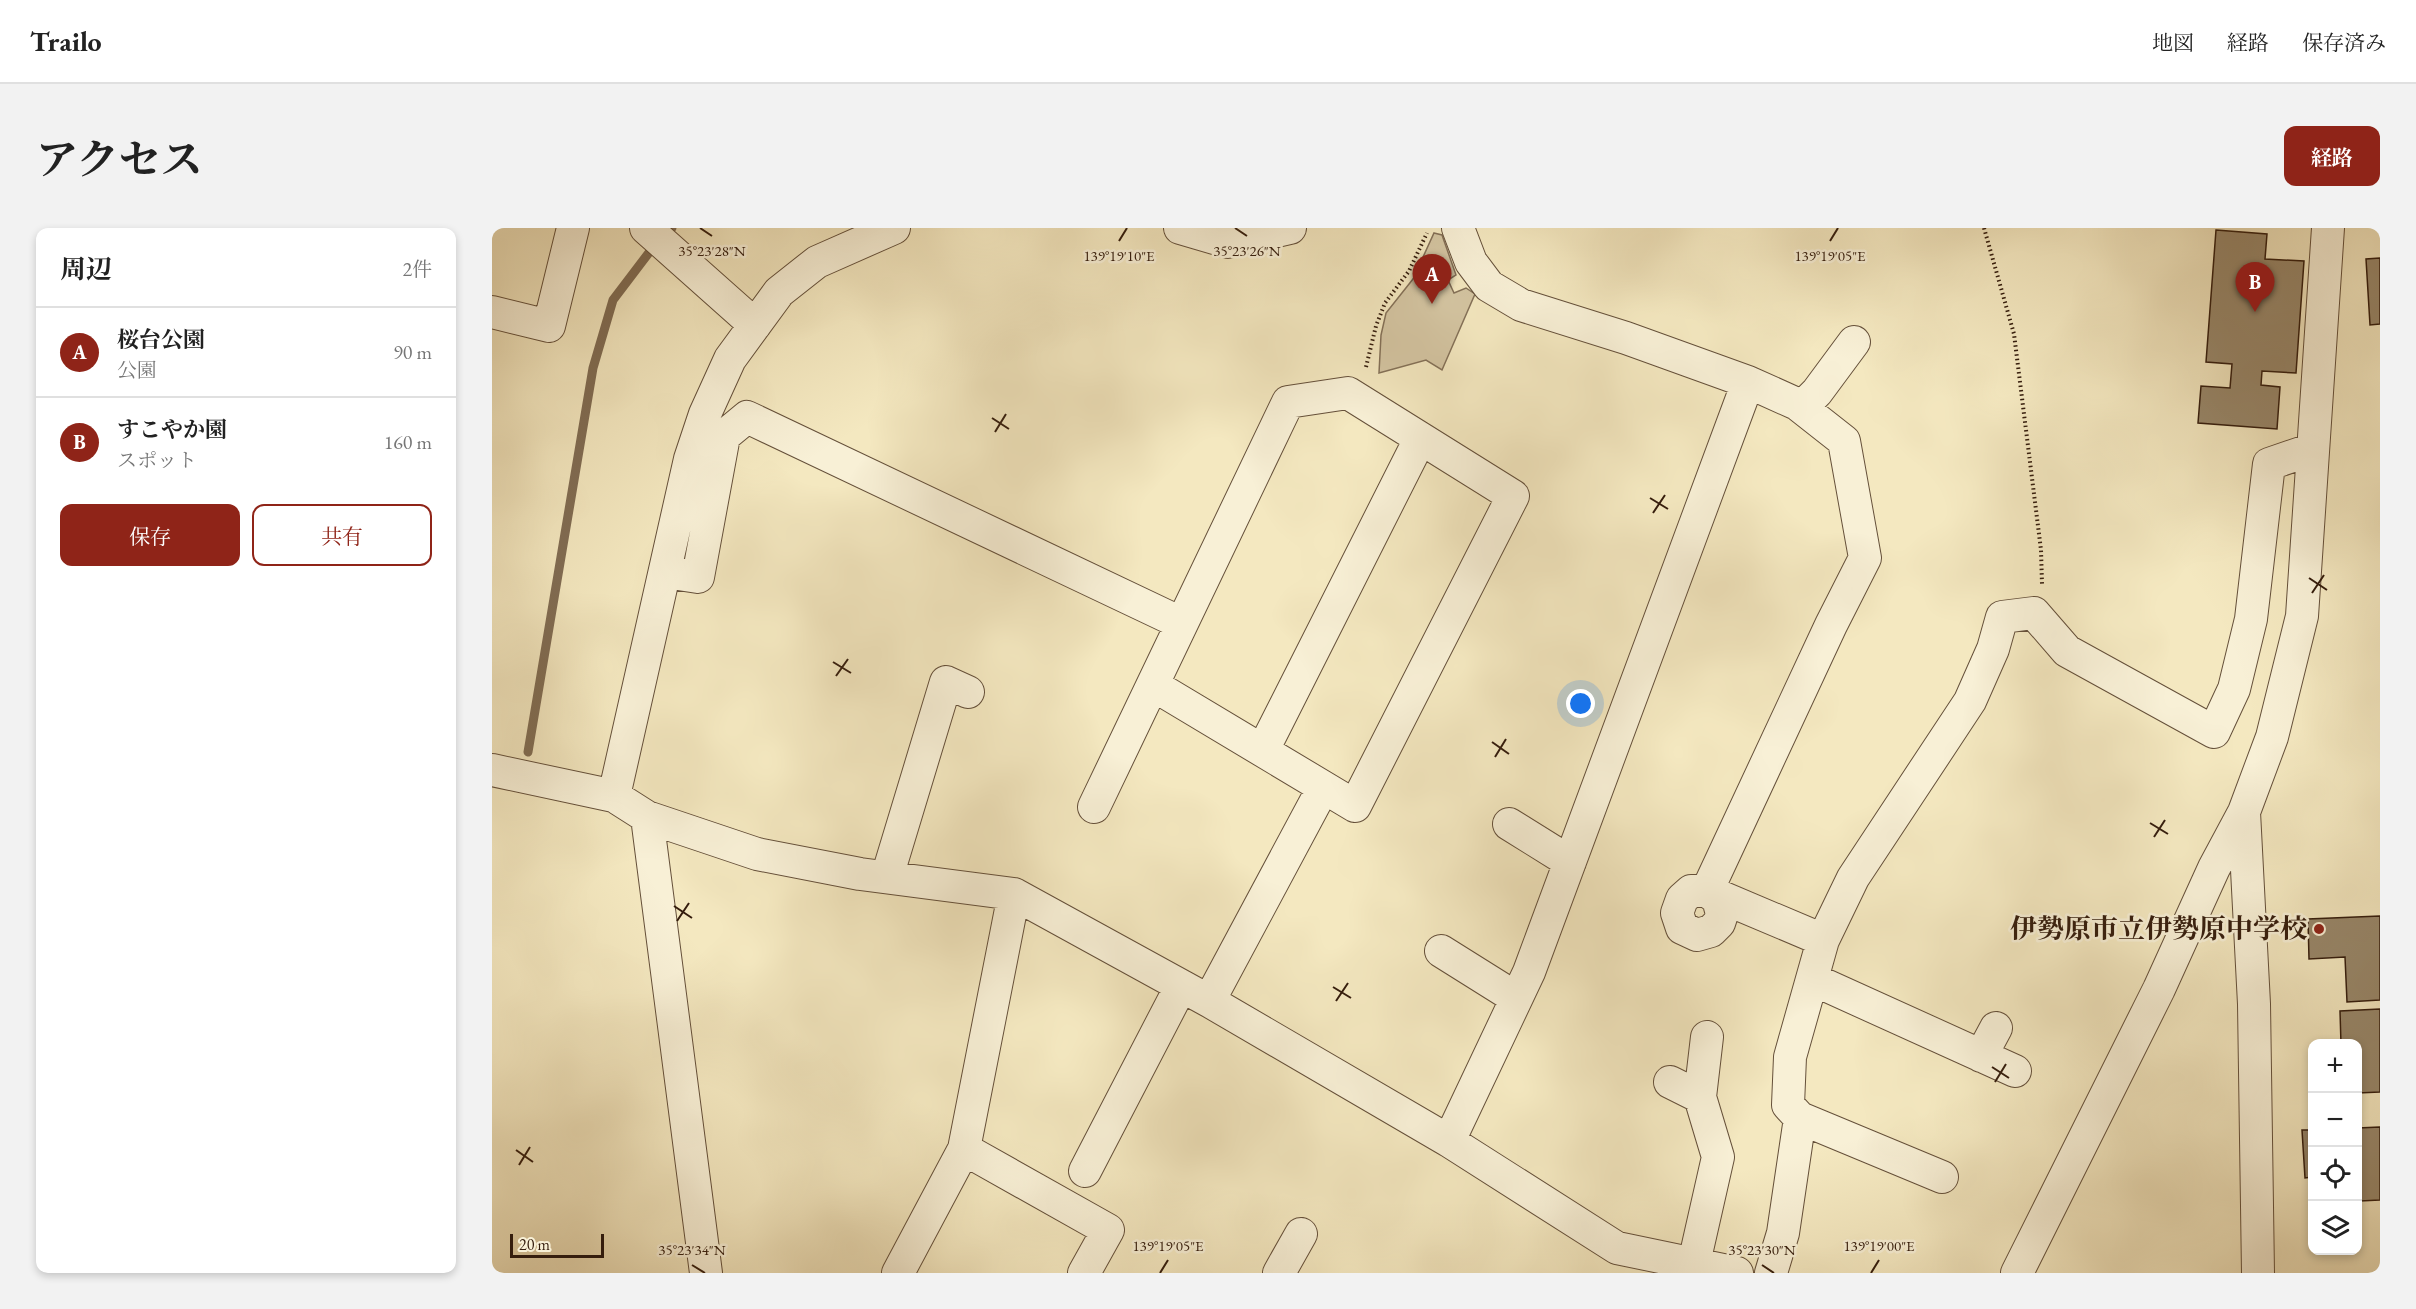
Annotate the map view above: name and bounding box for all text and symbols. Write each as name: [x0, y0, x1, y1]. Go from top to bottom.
text: Trailo: [30, 23, 102, 59]
text: 地図: [2152, 29, 2194, 56]
text: 経路: [2227, 29, 2269, 56]
text: 保存済み: [2302, 29, 2386, 56]
button: 経路: [2284, 126, 2380, 186]
text: アクセス: [36, 132, 203, 187]
text: 35°23'28"N: [678, 241, 746, 260]
text: 35°23'26"N: [1213, 241, 1281, 260]
text: 139°19'10"E: [1083, 246, 1155, 265]
text: 139°19'05"E: [1794, 246, 1866, 265]
text: 周辺: [60, 252, 112, 286]
pin: A: [1412, 254, 1452, 304]
text: 2件: [402, 256, 432, 282]
pin: B: [2236, 262, 2274, 312]
text: 桜台公園: [117, 325, 205, 354]
text: A: [72, 339, 87, 365]
text: 90 m: [393, 339, 432, 365]
text: 公園: [117, 357, 157, 383]
text: すこやか園: [117, 415, 227, 444]
text: B: [73, 429, 86, 455]
text: 160 m: [384, 429, 432, 455]
text: スポット: [117, 447, 197, 473]
button: 保存: [60, 504, 240, 566]
button: 共有: [252, 504, 432, 566]
your location: [1566, 689, 1595, 718]
place label: 伊勢原市立伊勢原中学校: [2010, 911, 2307, 946]
marker: 伊勢原市立伊勢原中学校: [2312, 922, 2326, 936]
map controls: [2308, 1039, 2362, 1255]
button: +: [2308, 1039, 2362, 1093]
button: −: [2308, 1093, 2362, 1147]
button: locate: [2308, 1147, 2362, 1201]
button: layers: [2308, 1201, 2362, 1255]
scale bar: [510, 1231, 604, 1258]
text: 20 m: [519, 1234, 550, 1255]
text: 139°19'05"E: [1132, 1236, 1204, 1255]
text: 139°19'00"E: [1843, 1236, 1915, 1255]
text: 35°23'34"N: [658, 1240, 726, 1259]
text: 35°23'30"N: [1728, 1240, 1796, 1259]

